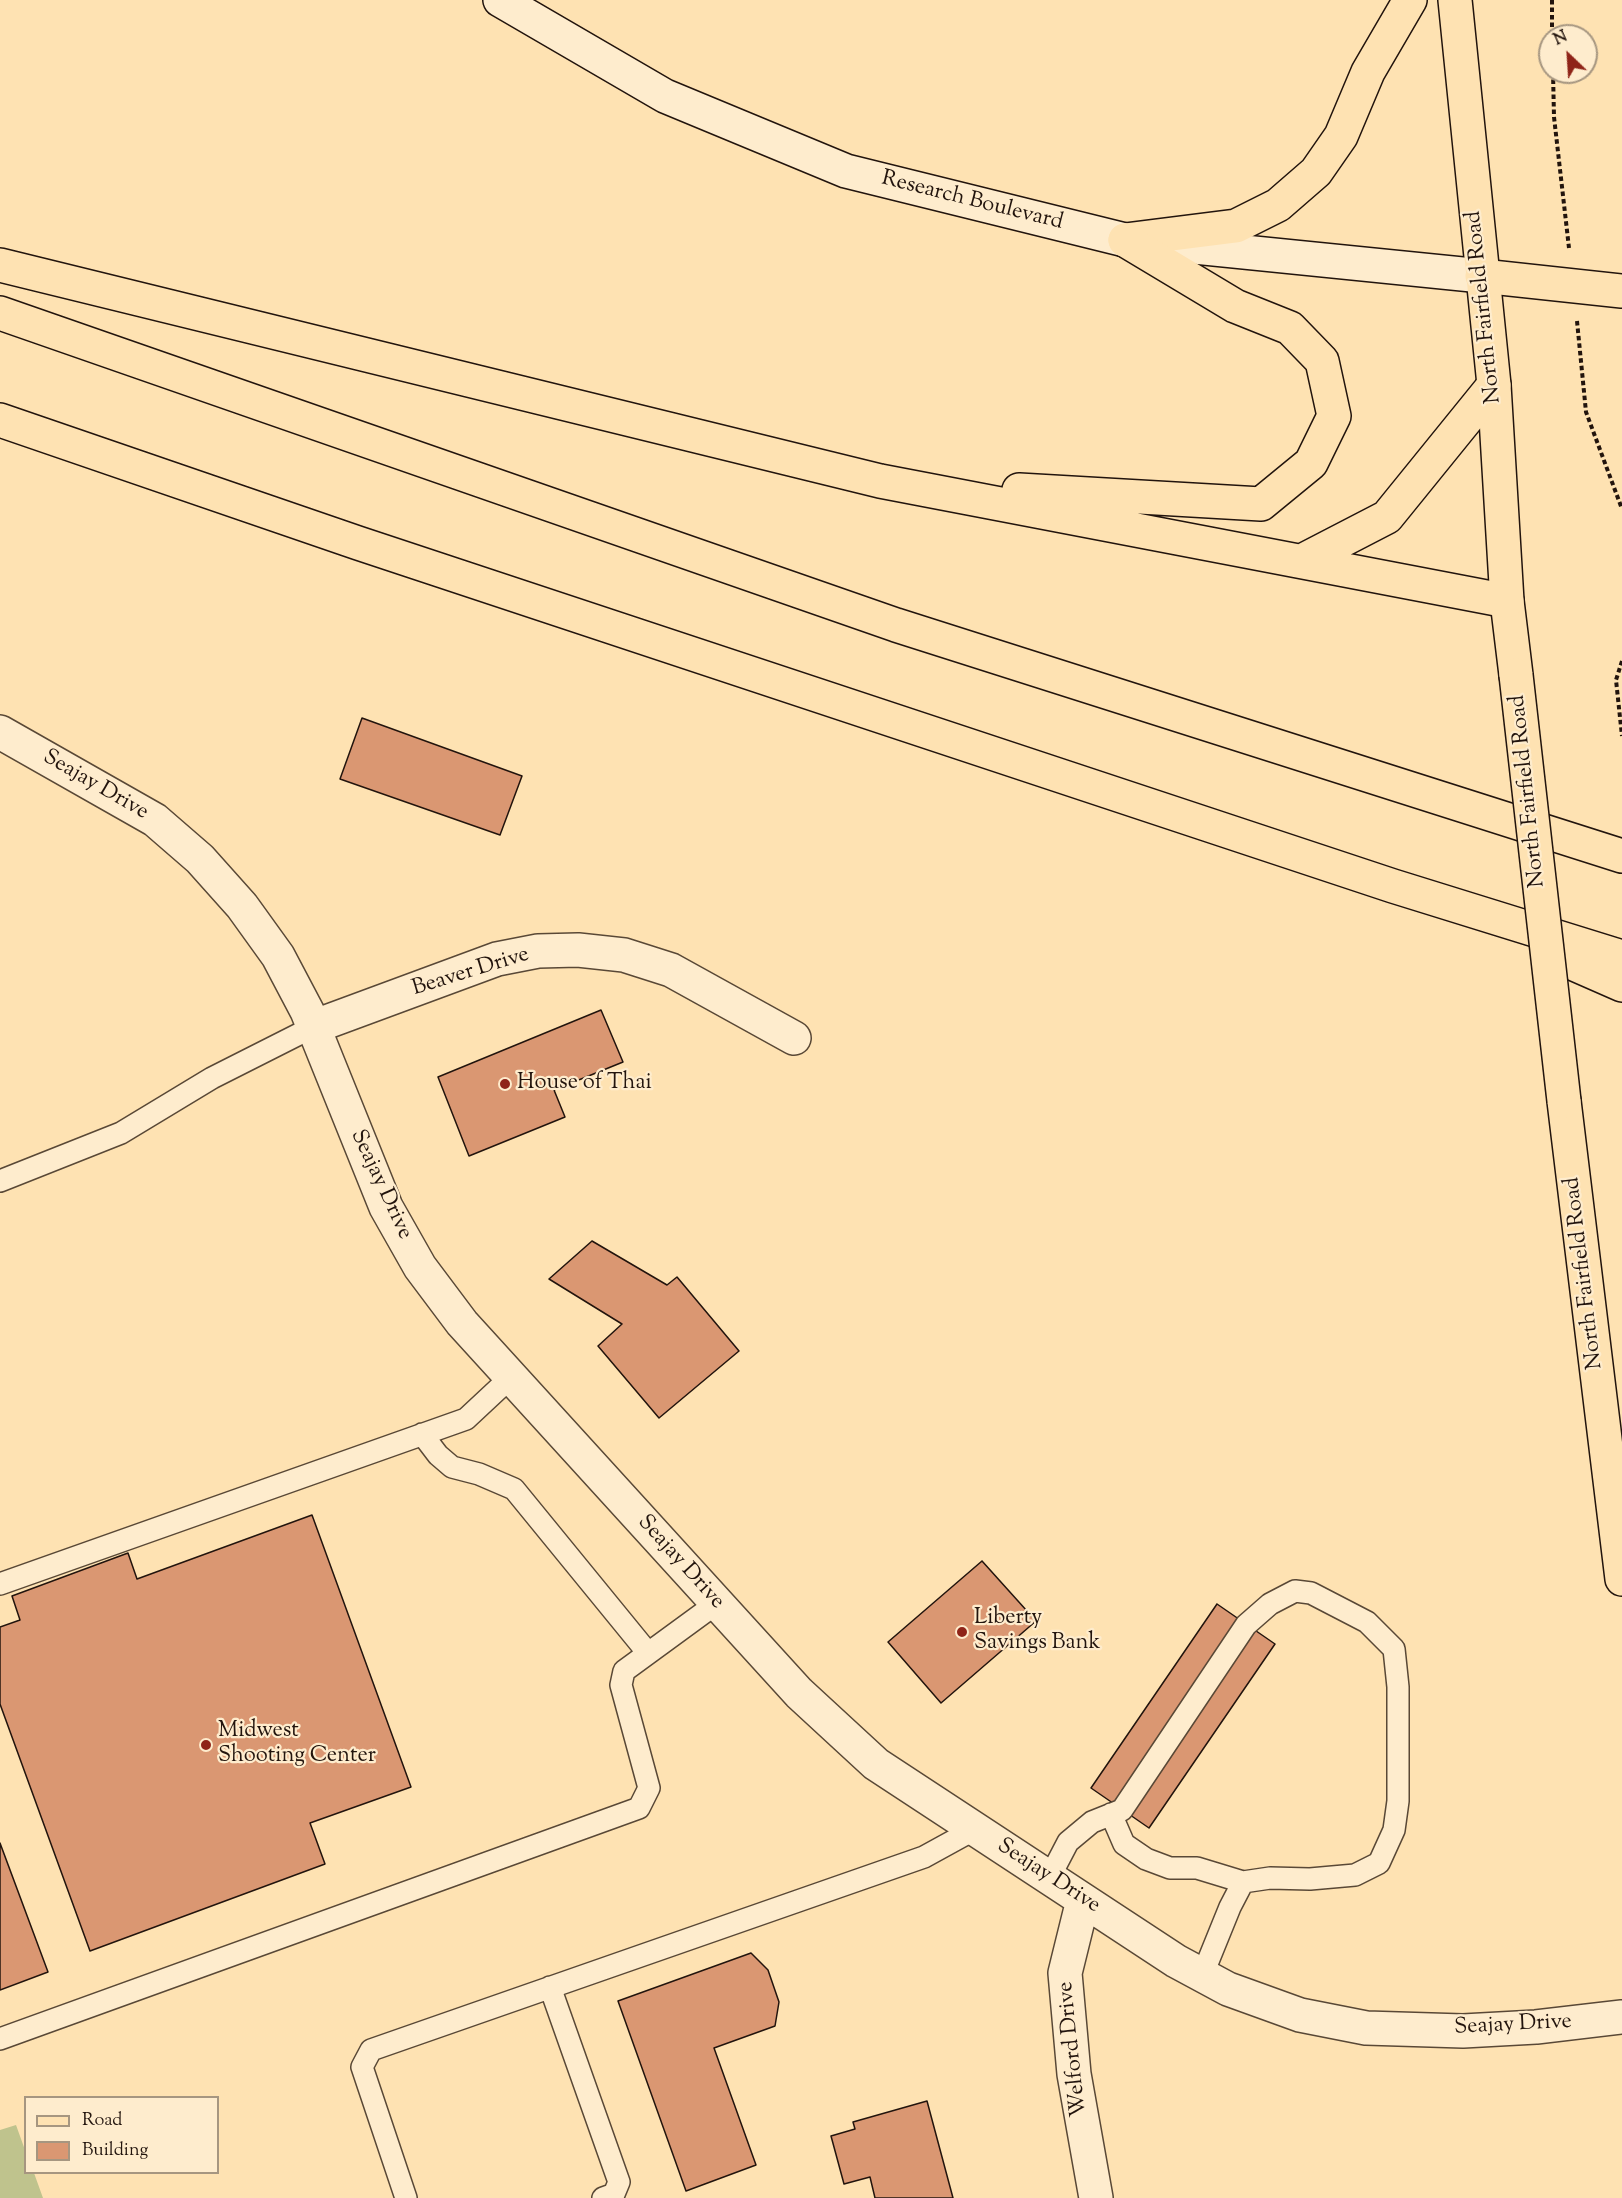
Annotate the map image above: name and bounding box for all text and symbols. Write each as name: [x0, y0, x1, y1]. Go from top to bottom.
north arrow: [1538, 24, 1598, 84]
text: N: [1550, 26, 1572, 52]
street label: Research Boulevard: [878, 167, 1066, 237]
street label: North Fairfield Road: [1462, 209, 1508, 405]
street label: North Fairfield Road: [1506, 693, 1552, 889]
street label: Seajay Drive: [37, 745, 153, 827]
street label: Beaver Drive: [409, 943, 533, 1003]
place label: House of Thai: [517, 1071, 652, 1097]
marker: House of Thai: [498, 1077, 512, 1091]
street label: Seajay Drive: [343, 1126, 417, 1244]
street label: North Fairfield Road: [1560, 1175, 1610, 1371]
street label: Seajay Drive: [631, 1510, 729, 1616]
place label: Liberty Savings Bank: [974, 1606, 1101, 1658]
marker: Liberty Savings Bank: [955, 1625, 969, 1639]
place label: Midwest Shooting Center: [218, 1719, 376, 1771]
marker: Midwest Shooting Center: [199, 1738, 213, 1752]
street label: Seajay Drive: [991, 1834, 1105, 1920]
street label: Welford Drive: [1054, 1980, 1094, 2118]
street label: Seajay Drive: [1453, 2010, 1573, 2042]
legend: [24, 2096, 219, 2174]
text: Road: [82, 2108, 122, 2134]
text: Building: [82, 2138, 148, 2164]

